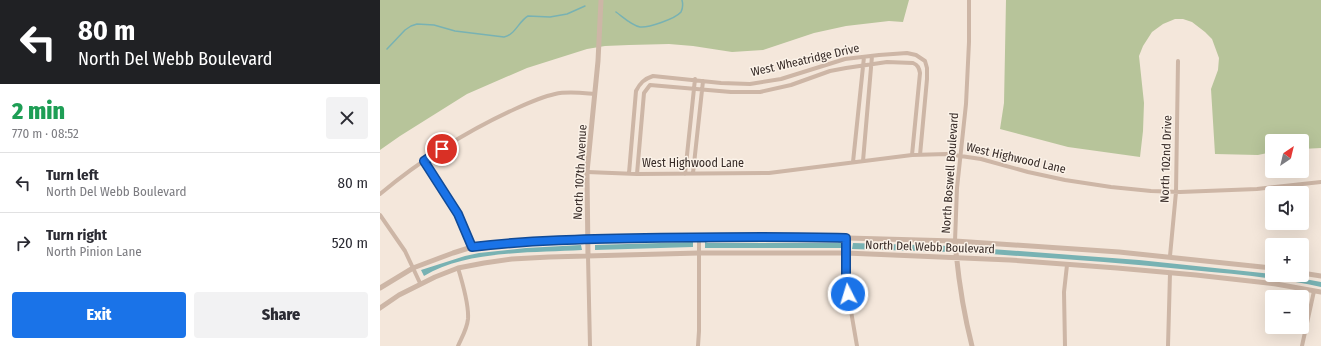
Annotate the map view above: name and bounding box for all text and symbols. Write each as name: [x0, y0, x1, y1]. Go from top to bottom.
text: 80 m: [78, 14, 135, 47]
icon: left: [12, 16, 64, 68]
street label: West Wheatridge Drive: [749, 41, 861, 79]
text: North Del Webb Boulevard: [78, 48, 272, 70]
text: 2 min: [12, 97, 65, 125]
button: close: [326, 97, 368, 139]
street label: North Boswell Boulevard: [939, 112, 961, 234]
street label: North 102nd Drive: [1157, 115, 1175, 203]
street label: North 107th Avenue: [571, 124, 589, 220]
text: 770 m · 08:52: [12, 126, 79, 141]
pin: [425, 132, 459, 166]
north arrow: [1265, 134, 1309, 178]
map controls: [1265, 134, 1309, 334]
icon: arrive: [431, 138, 453, 160]
street label: West Highwood Lane: [965, 140, 1067, 176]
street label: West Highwood Lane: [642, 156, 744, 170]
text: Turn left: [46, 166, 99, 184]
icon: left: [12, 172, 34, 194]
text: 80 m: [338, 174, 368, 192]
text: North Del Webb Boulevard: [46, 184, 186, 199]
button: sound: [1265, 186, 1309, 230]
text: Turn right: [46, 226, 107, 244]
icon: right: [12, 232, 34, 254]
text: 520 m: [332, 234, 368, 252]
street label: North Del Webb Boulevard: [865, 238, 995, 256]
button: +: [1265, 238, 1309, 282]
text: North Pinion Lane: [46, 244, 142, 259]
position arrow: [827, 273, 869, 315]
button: −: [1265, 290, 1309, 334]
button: Exit: [12, 292, 186, 338]
button: Share: [194, 292, 368, 338]

